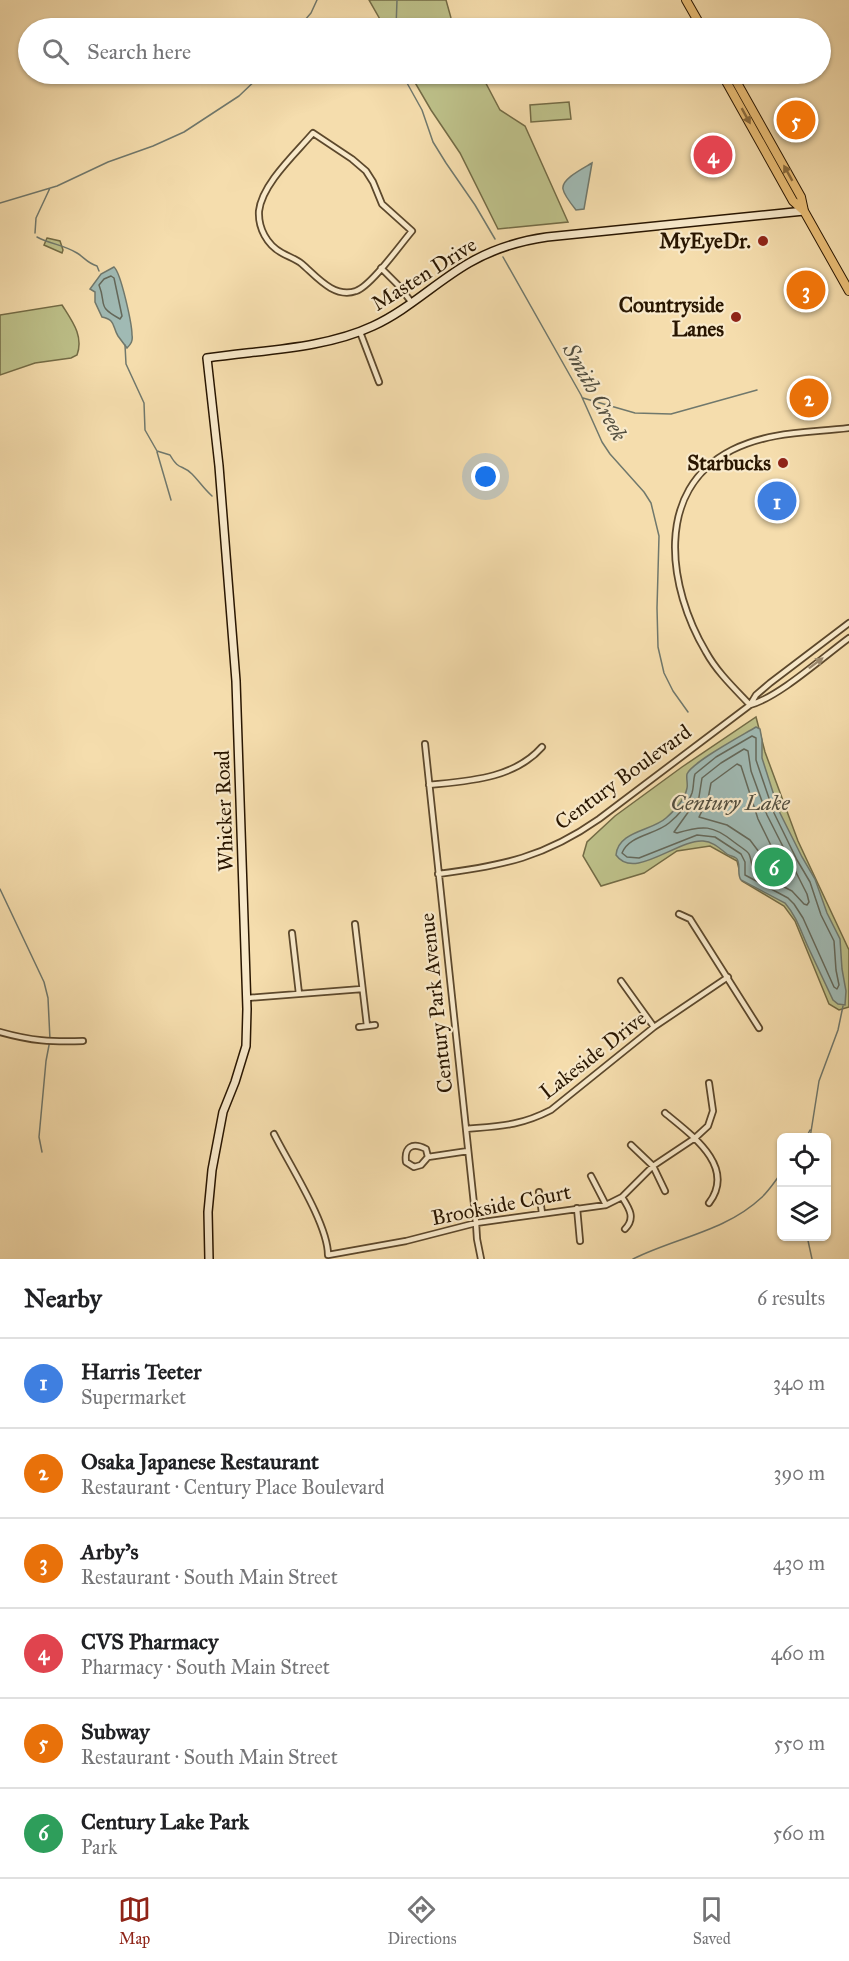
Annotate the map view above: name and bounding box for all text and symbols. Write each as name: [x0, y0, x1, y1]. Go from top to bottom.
search box: [18, 18, 831, 84]
icon: search: [39, 35, 72, 68]
text: Search here: [87, 38, 191, 65]
pin: 5: [776, 98, 816, 142]
one-way arrow: [740, 108, 750, 125]
pin: 4: [694, 132, 732, 178]
one-way arrow: [783, 165, 793, 182]
place label: MyEyeDr.: [659, 228, 751, 254]
street label: Masten Drive: [367, 231, 481, 317]
marker: MyEyeDr.: [756, 234, 770, 248]
pin: 3: [786, 268, 826, 312]
place label: Countryside Lanes: [619, 292, 724, 342]
marker: Countryside Lanes: [729, 310, 743, 324]
water label: Smith Creek: [557, 337, 633, 446]
pin: 2: [790, 376, 828, 420]
place label: Starbucks: [687, 450, 771, 476]
marker: Starbucks: [776, 456, 790, 470]
your location: [471, 462, 500, 491]
pin: 1: [758, 478, 796, 524]
one-way arrow: [808, 656, 824, 669]
street label: Century Boulevard: [550, 718, 697, 835]
street label: Whicker Road: [209, 749, 239, 872]
water label: Century Lake: [670, 789, 790, 816]
pin: 6: [754, 844, 794, 890]
street label: Century Park Avenue: [414, 912, 458, 1094]
street label: Lakeside Drive: [534, 1005, 652, 1105]
map controls: [777, 1133, 831, 1241]
button: locate: [777, 1133, 831, 1187]
street label: Brookside Court: [429, 1179, 573, 1231]
button: layers: [777, 1187, 831, 1241]
text: Nearby: [24, 1282, 102, 1314]
text: 6 results: [757, 1286, 825, 1310]
text: Harris Teeter: [81, 1358, 201, 1385]
text: 1: [40, 1371, 47, 1395]
text: 340 m: [773, 1371, 825, 1395]
text: Supermarket: [81, 1385, 186, 1409]
text: Osaka Japanese Restaurant: [81, 1448, 319, 1475]
text: 2: [39, 1461, 48, 1485]
text: 390 m: [774, 1461, 825, 1485]
text: Restaurant · Century Place Boulevard: [81, 1475, 385, 1499]
text: Arby's: [81, 1538, 139, 1565]
text: 3: [40, 1551, 48, 1575]
text: 430 m: [773, 1551, 825, 1575]
text: Restaurant · South Main Street: [81, 1565, 338, 1589]
text: CVS Pharmacy: [81, 1628, 218, 1655]
text: 4: [38, 1641, 49, 1665]
text: 460 m: [771, 1641, 825, 1665]
text: Pharmacy · South Main Street: [81, 1655, 330, 1679]
text: Subway: [81, 1718, 150, 1745]
text: 5: [39, 1731, 48, 1755]
text: 550 m: [774, 1731, 825, 1755]
text: Restaurant · South Main Street: [81, 1745, 338, 1769]
text: Century Lake Park: [81, 1808, 249, 1835]
text: 6: [38, 1821, 49, 1845]
text: 560 m: [773, 1821, 825, 1845]
text: Park: [81, 1835, 117, 1859]
tab: Map: [118, 1893, 151, 1948]
tab: Directions: [387, 1893, 456, 1948]
tab: Saved: [693, 1893, 731, 1948]

